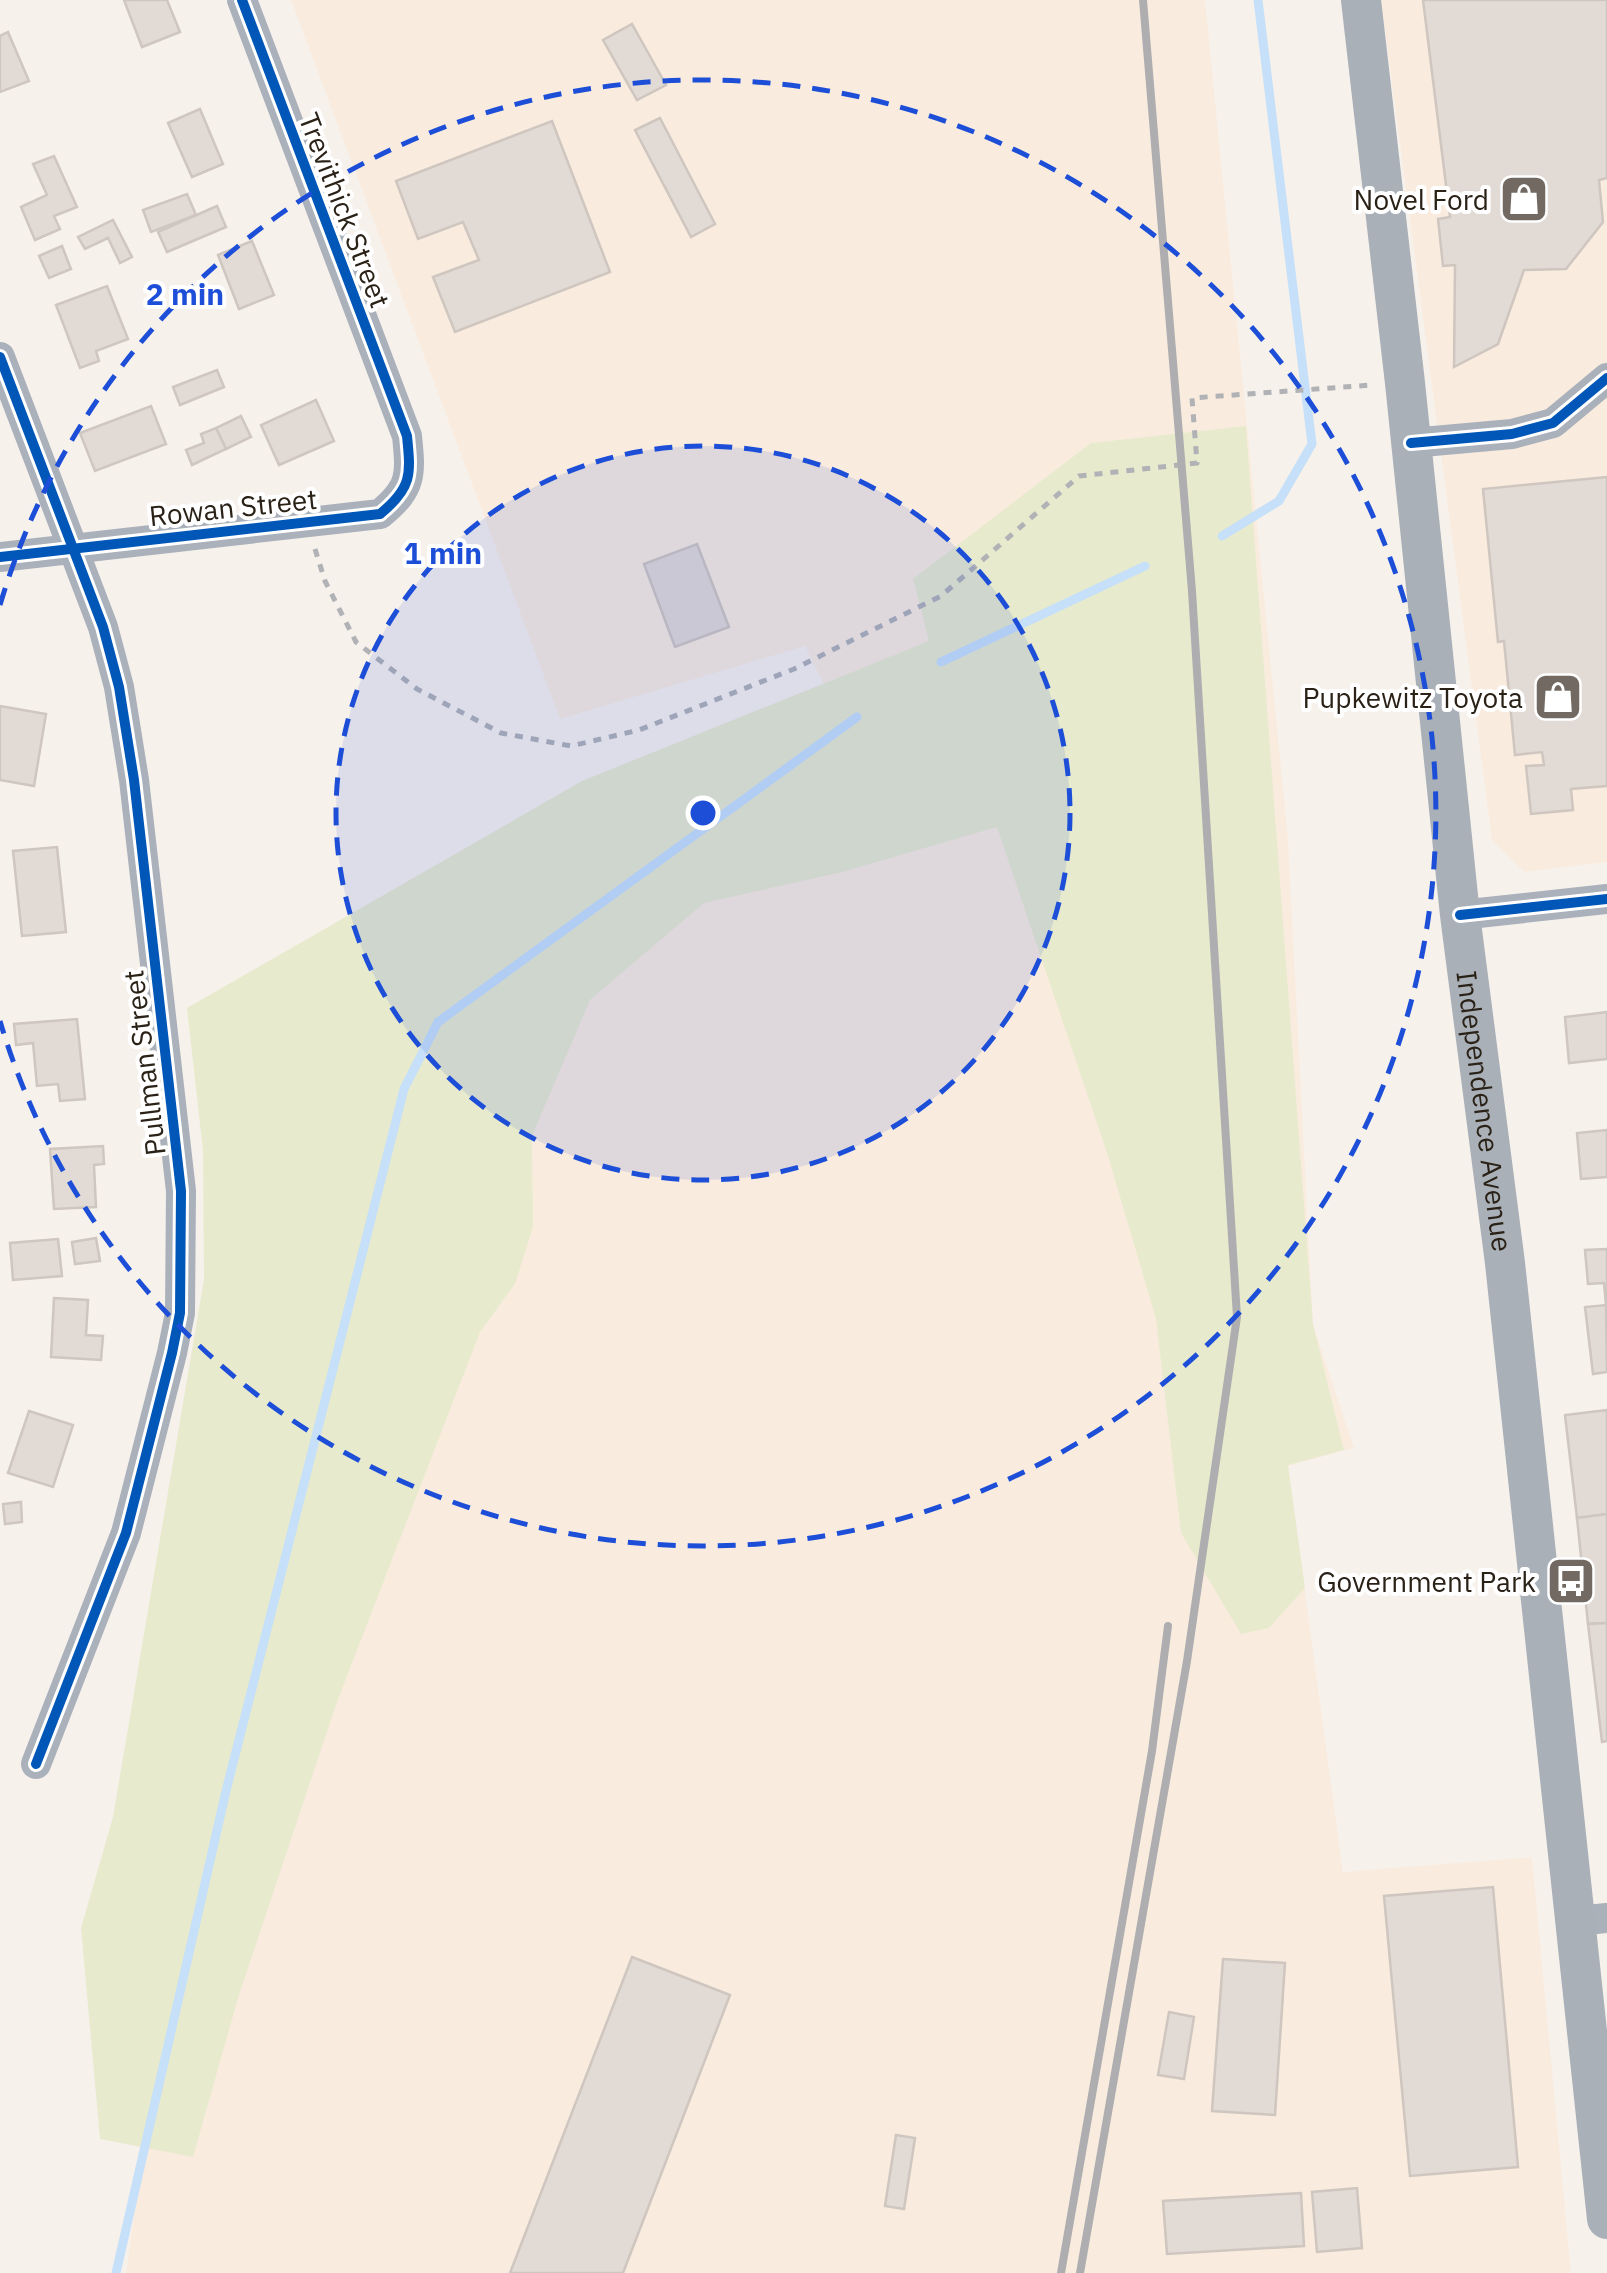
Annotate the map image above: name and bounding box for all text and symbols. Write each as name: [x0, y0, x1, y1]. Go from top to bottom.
street label: Trevithick Street: [291, 107, 399, 313]
shop icon: Novel Ford: [1498, 173, 1550, 225]
place label: Novel Ford: [1354, 181, 1489, 218]
text: 2 min: [146, 274, 224, 313]
street label: Rowan Street: [147, 480, 319, 534]
text: 1 min: [404, 533, 482, 572]
shop icon: Pupkewitz Toyota: [1532, 671, 1584, 723]
place label: Pupkewitz Toyota: [1302, 679, 1523, 716]
centre of rings: [685, 795, 721, 831]
street label: Pullman Street: [114, 968, 174, 1158]
street label: Independence Avenue: [1449, 968, 1522, 1254]
bus stop icon: Government Park: [1545, 1555, 1597, 1607]
place label: Government Park: [1317, 1563, 1536, 1600]

